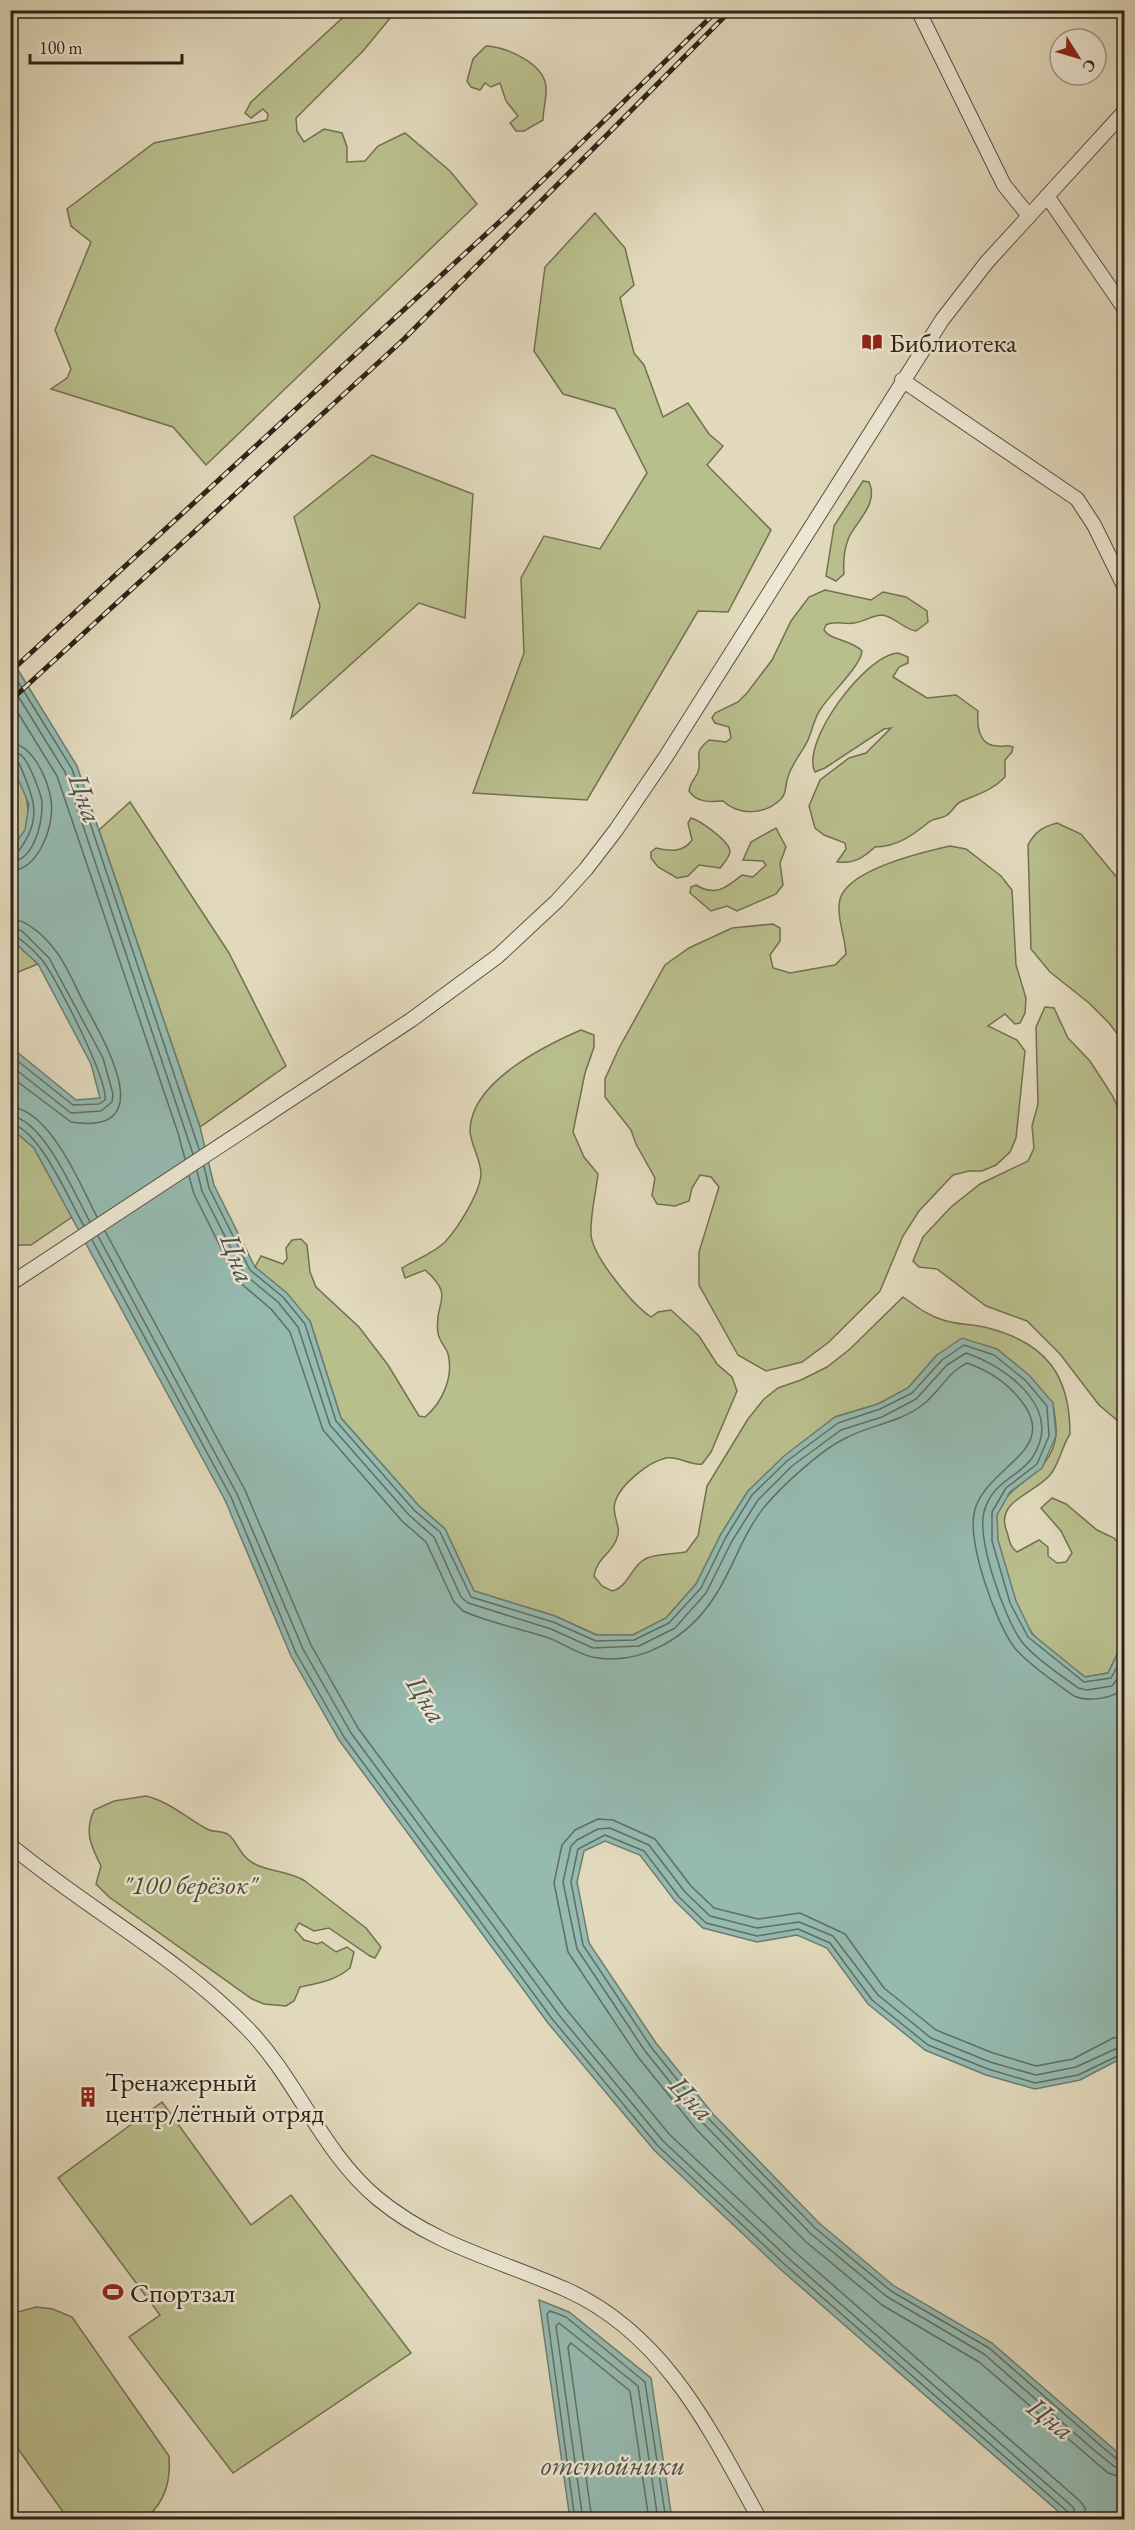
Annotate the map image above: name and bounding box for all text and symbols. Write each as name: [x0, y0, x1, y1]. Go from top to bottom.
scale bar: [30, 27, 182, 65]
north arrow: [1048, 27, 1108, 87]
text: 100 m: [39, 36, 83, 59]
text: С: [1078, 55, 1101, 77]
place label: Библиотека: [889, 325, 1017, 360]
library icon: Библиотека: [860, 330, 884, 354]
water label: Цна: [60, 767, 111, 828]
water label: Цна: [212, 1227, 264, 1288]
water label: Цна: [398, 1667, 456, 1730]
park label: "100 берёзок": [123, 1867, 260, 1902]
place label: Тренажерный центр/лётный отряд: [105, 2064, 324, 2130]
water label: Цна: [661, 2067, 722, 2129]
building icon: Тренажерный центр/лётный отряд: [76, 2085, 100, 2109]
place label: Спортзал: [130, 2275, 235, 2310]
sports icon: Спортзал: [101, 2280, 125, 2304]
water label: Цна: [1019, 2388, 1082, 2448]
water label: отстойники: [541, 2447, 685, 2483]

